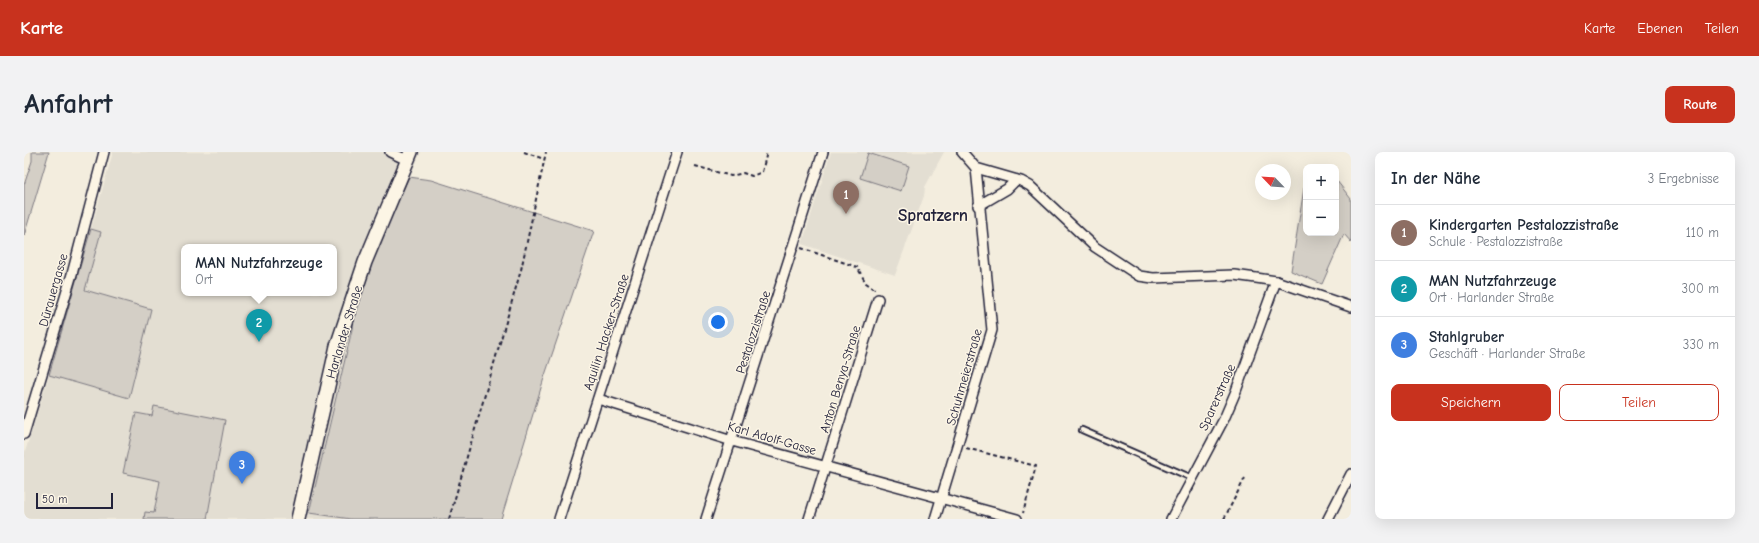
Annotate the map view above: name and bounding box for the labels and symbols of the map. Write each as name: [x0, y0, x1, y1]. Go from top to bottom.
north arrow: [1255, 164, 1291, 200]
pin: 1: [833, 181, 859, 214]
district label: Spratzern: [898, 206, 968, 225]
street label: Dürauergasse: [35, 251, 71, 328]
street label: Aquilin Hacker-Straße: [580, 271, 632, 392]
street label: Harlander Straße: [323, 283, 365, 380]
street label: Pestalozzistraße: [733, 288, 774, 375]
pin: 2: [246, 309, 272, 342]
your location: [708, 312, 728, 332]
street label: Anton Benya-Straße: [817, 323, 864, 435]
street label: Schuhmeierstraße: [943, 326, 985, 427]
street label: Sparerstraße: [1196, 361, 1239, 433]
street label: Karl Adolf-Gasse: [726, 418, 819, 458]
pin: 3: [229, 451, 255, 484]
scale bar: [36, 491, 113, 510]

